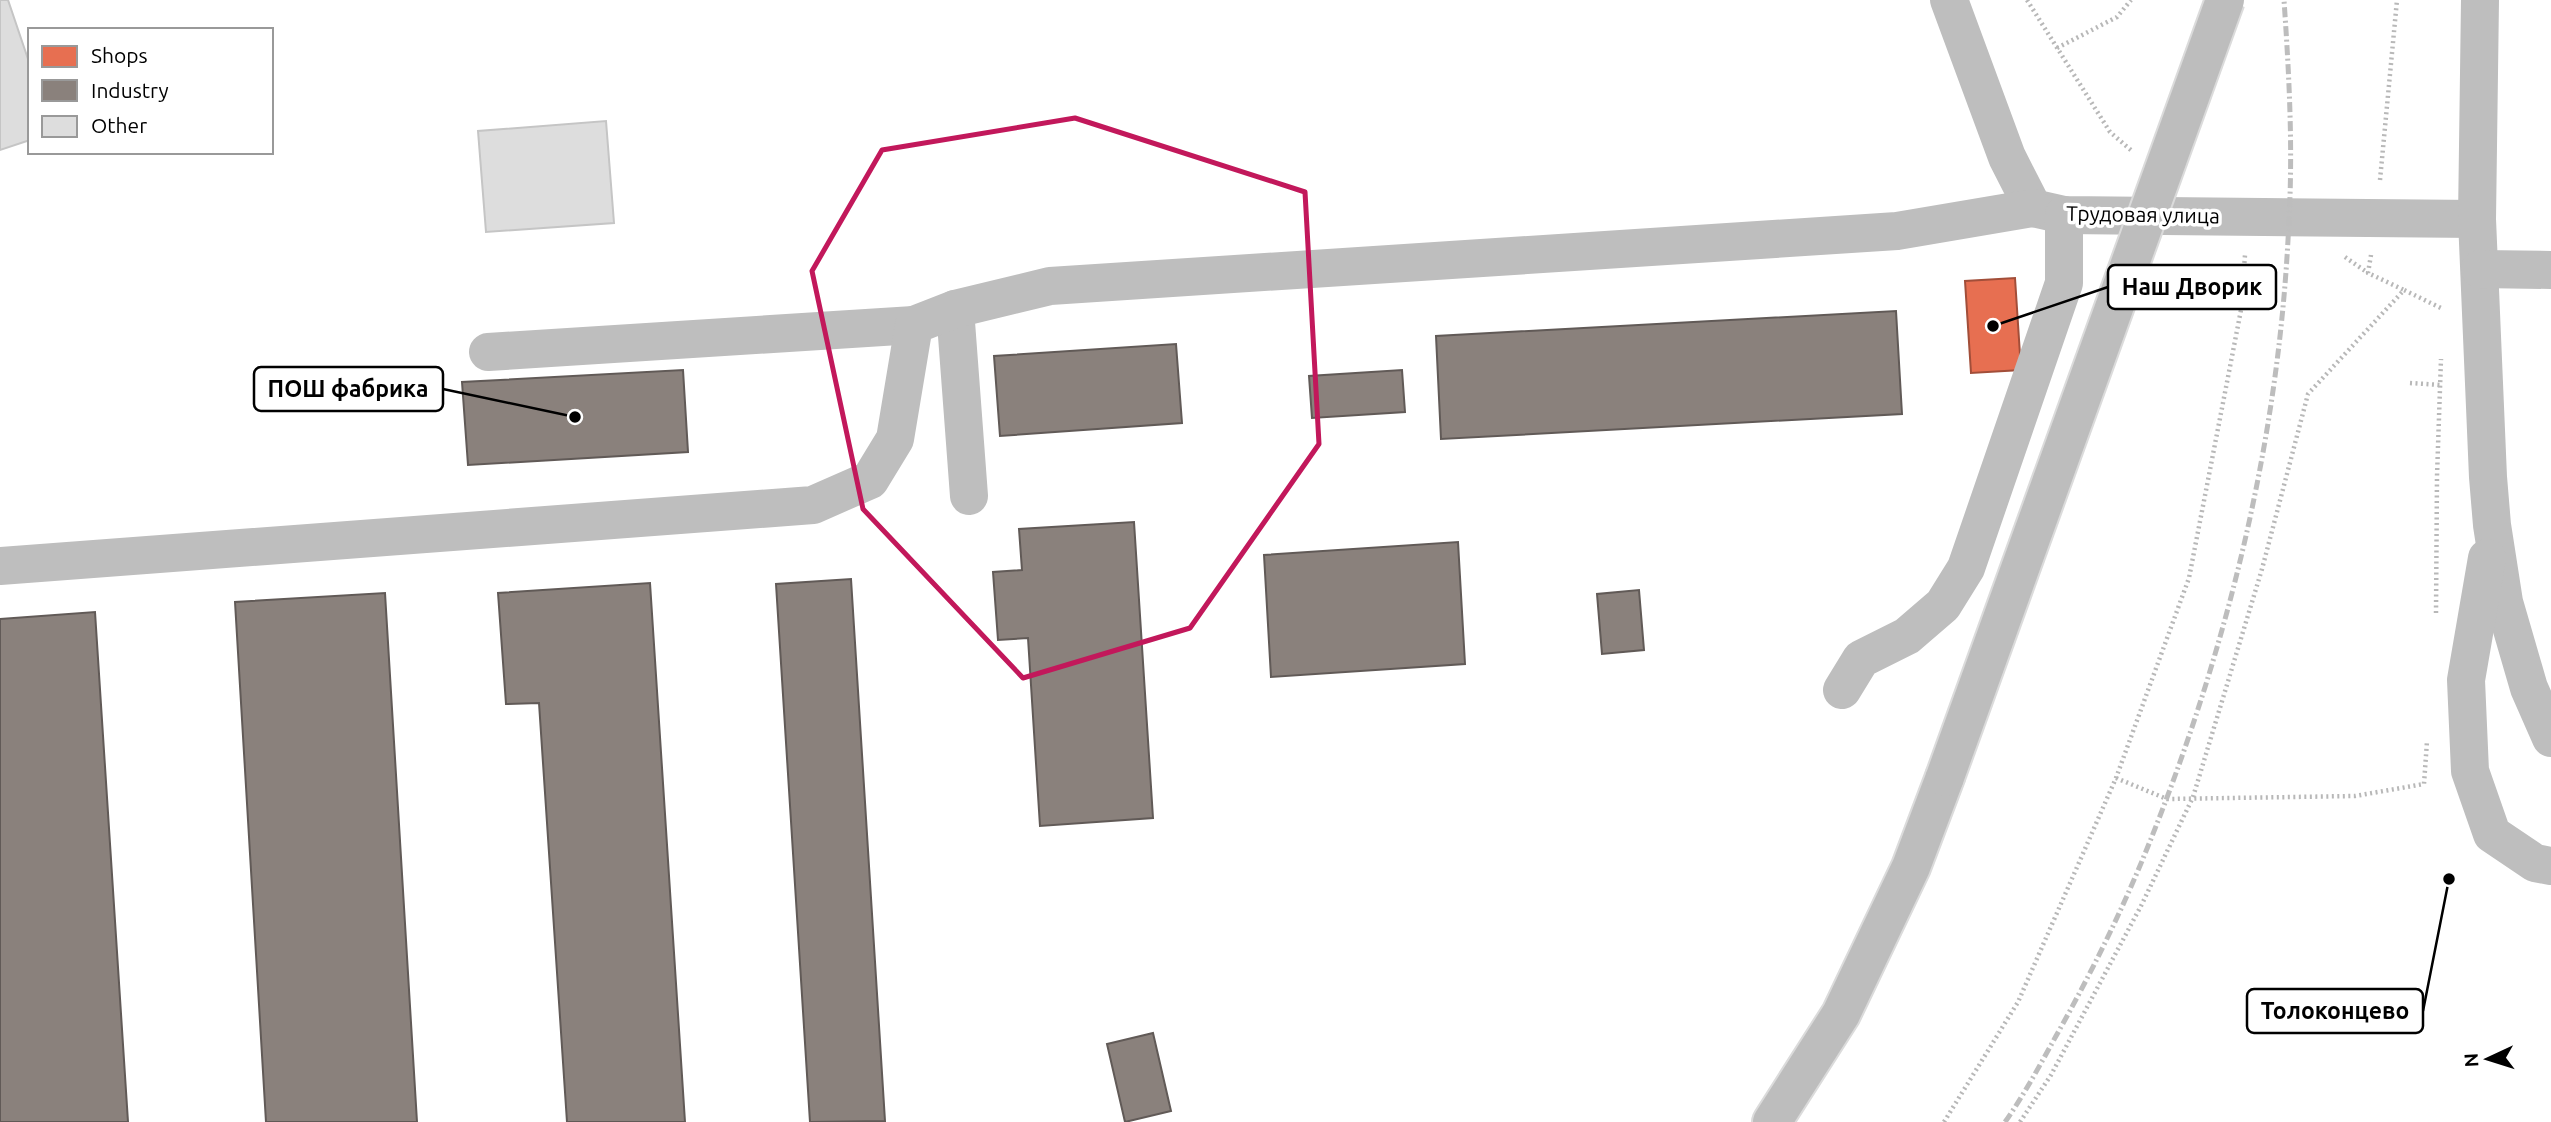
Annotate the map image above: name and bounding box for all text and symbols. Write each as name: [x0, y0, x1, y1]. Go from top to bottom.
legend: [28, 28, 273, 154]
text: Shops: [91, 43, 148, 67]
text: Industry: [91, 78, 169, 102]
text: Other: [91, 113, 147, 137]
street label: Трудовая улица: [2066, 201, 2220, 227]
callout: Наш Дворик: [2108, 265, 2276, 309]
text: Наш Дворик: [2122, 274, 2262, 299]
callout: ПОШ фабрика: [254, 367, 443, 411]
text: ПОШ фабрика: [268, 376, 428, 401]
callout: Толоконцево: [2247, 989, 2423, 1033]
text: Толоконцево: [2261, 998, 2409, 1023]
north arrow: [2453, 1024, 2523, 1094]
text: N: [2460, 1052, 2483, 1068]

